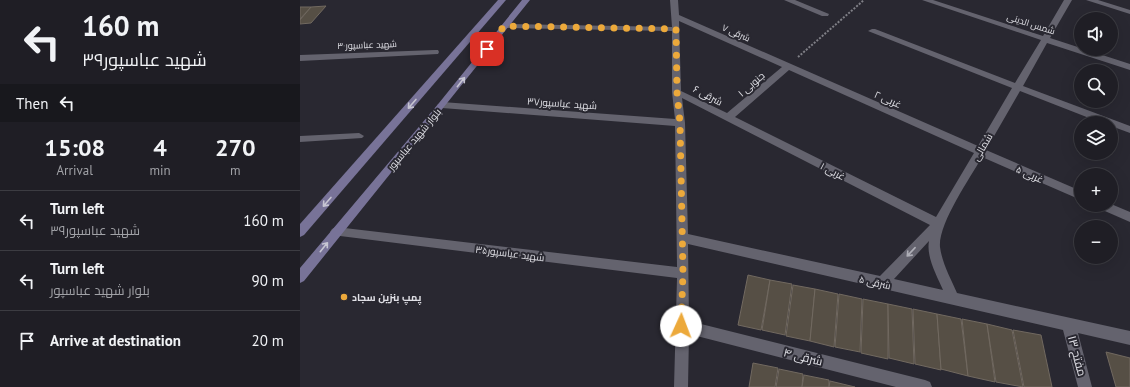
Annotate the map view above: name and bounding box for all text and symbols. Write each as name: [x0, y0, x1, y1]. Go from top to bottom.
text: 160 m: [82, 7, 159, 44]
street label: شمس الدینی: [1006, 11, 1057, 36]
map controls: [1074, 12, 1118, 264]
button: sound: [1074, 12, 1118, 56]
icon: left: [16, 16, 68, 68]
street label: شرقی ۷: [720, 21, 752, 44]
pin: [470, 32, 504, 66]
street label: شهید عباسپور۳۰: [337, 38, 397, 52]
icon: arrive: [476, 38, 498, 60]
text: شهید عباسپور۳۹: [82, 48, 207, 71]
button: search: [1074, 64, 1118, 108]
street label: جنوبی ۱: [735, 69, 767, 100]
one-way arrow: [456, 76, 465, 87]
street label: شرقی ۶: [691, 82, 725, 109]
street label: غربی ۲: [872, 88, 903, 111]
icon: left: [56, 92, 78, 114]
text: Then: [16, 94, 48, 113]
street label: شهید عباسپور۳۷: [526, 95, 597, 112]
one-way arrow: [408, 98, 417, 109]
street label: بلوار شهید عباسپور: [384, 106, 444, 174]
button: layers: [1074, 116, 1118, 160]
street label: شمالی: [969, 131, 995, 163]
text: 15:08: [44, 132, 105, 163]
text: 4: [153, 132, 167, 163]
text: 270: [215, 132, 256, 163]
street label: غربی ۱: [818, 160, 847, 183]
text: Arrival: [57, 162, 93, 179]
text: min: [149, 162, 171, 179]
text: m: [230, 162, 241, 179]
street label: غربی ۵: [1014, 163, 1046, 186]
button: +: [1074, 168, 1118, 212]
one-way arrow: [322, 196, 331, 207]
text: Turn left: [50, 199, 104, 218]
icon: left: [16, 210, 38, 232]
text: 160 m: [243, 211, 284, 230]
button: −: [1074, 220, 1118, 264]
text: شهید عباسپور۳۹: [50, 222, 140, 239]
one-way arrow: [320, 242, 329, 252]
street label: شهید عباسپور۳۵: [475, 243, 545, 264]
one-way arrow: [906, 247, 916, 257]
text: Turn left: [50, 259, 104, 278]
icon: left: [16, 270, 38, 292]
text: 90 m: [251, 271, 284, 290]
street label: شرقی ۵: [858, 273, 892, 292]
text: بلوار شهید عباسپور: [50, 282, 150, 299]
place label: پمپ بنزین سجاد: [352, 291, 422, 305]
marker: پمپ بنزین سجاد: [339, 292, 349, 302]
position arrow: [660, 305, 702, 347]
icon: arrive: [16, 330, 38, 352]
text: Arrive at destination: [50, 331, 181, 350]
text: 20 m: [251, 331, 284, 350]
street label: مفتح ۱۳: [1064, 334, 1090, 378]
street label: ۴ شرقی: [782, 344, 824, 369]

